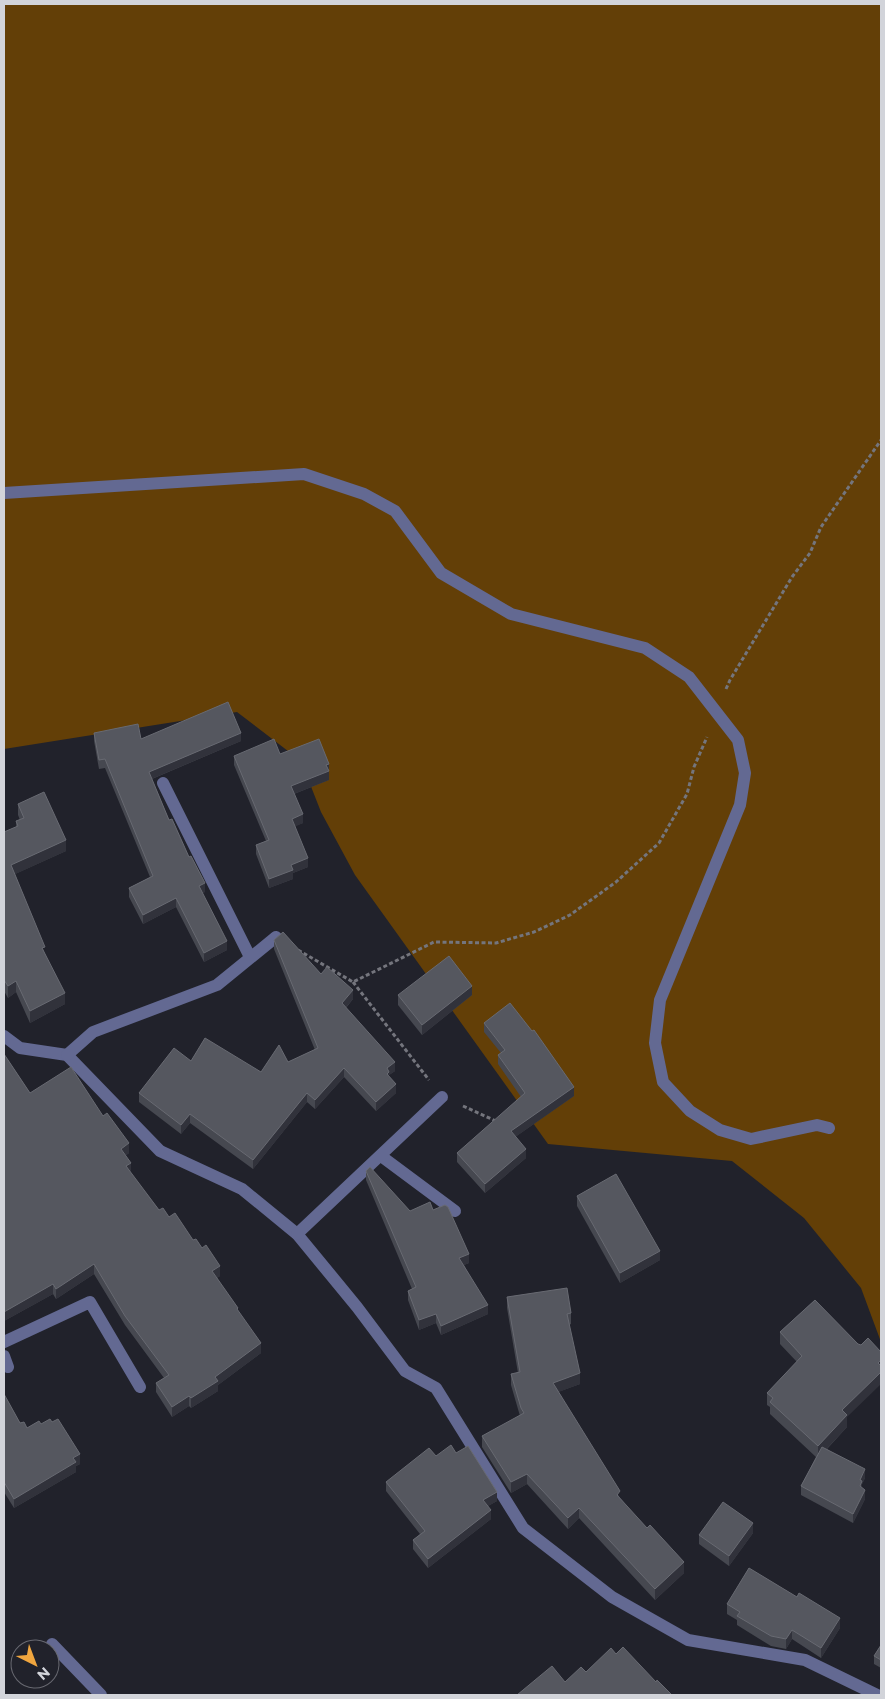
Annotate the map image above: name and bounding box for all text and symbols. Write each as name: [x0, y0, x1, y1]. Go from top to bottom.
north arrow: [10, 1639, 60, 1689]
text: N: [33, 1663, 54, 1684]

